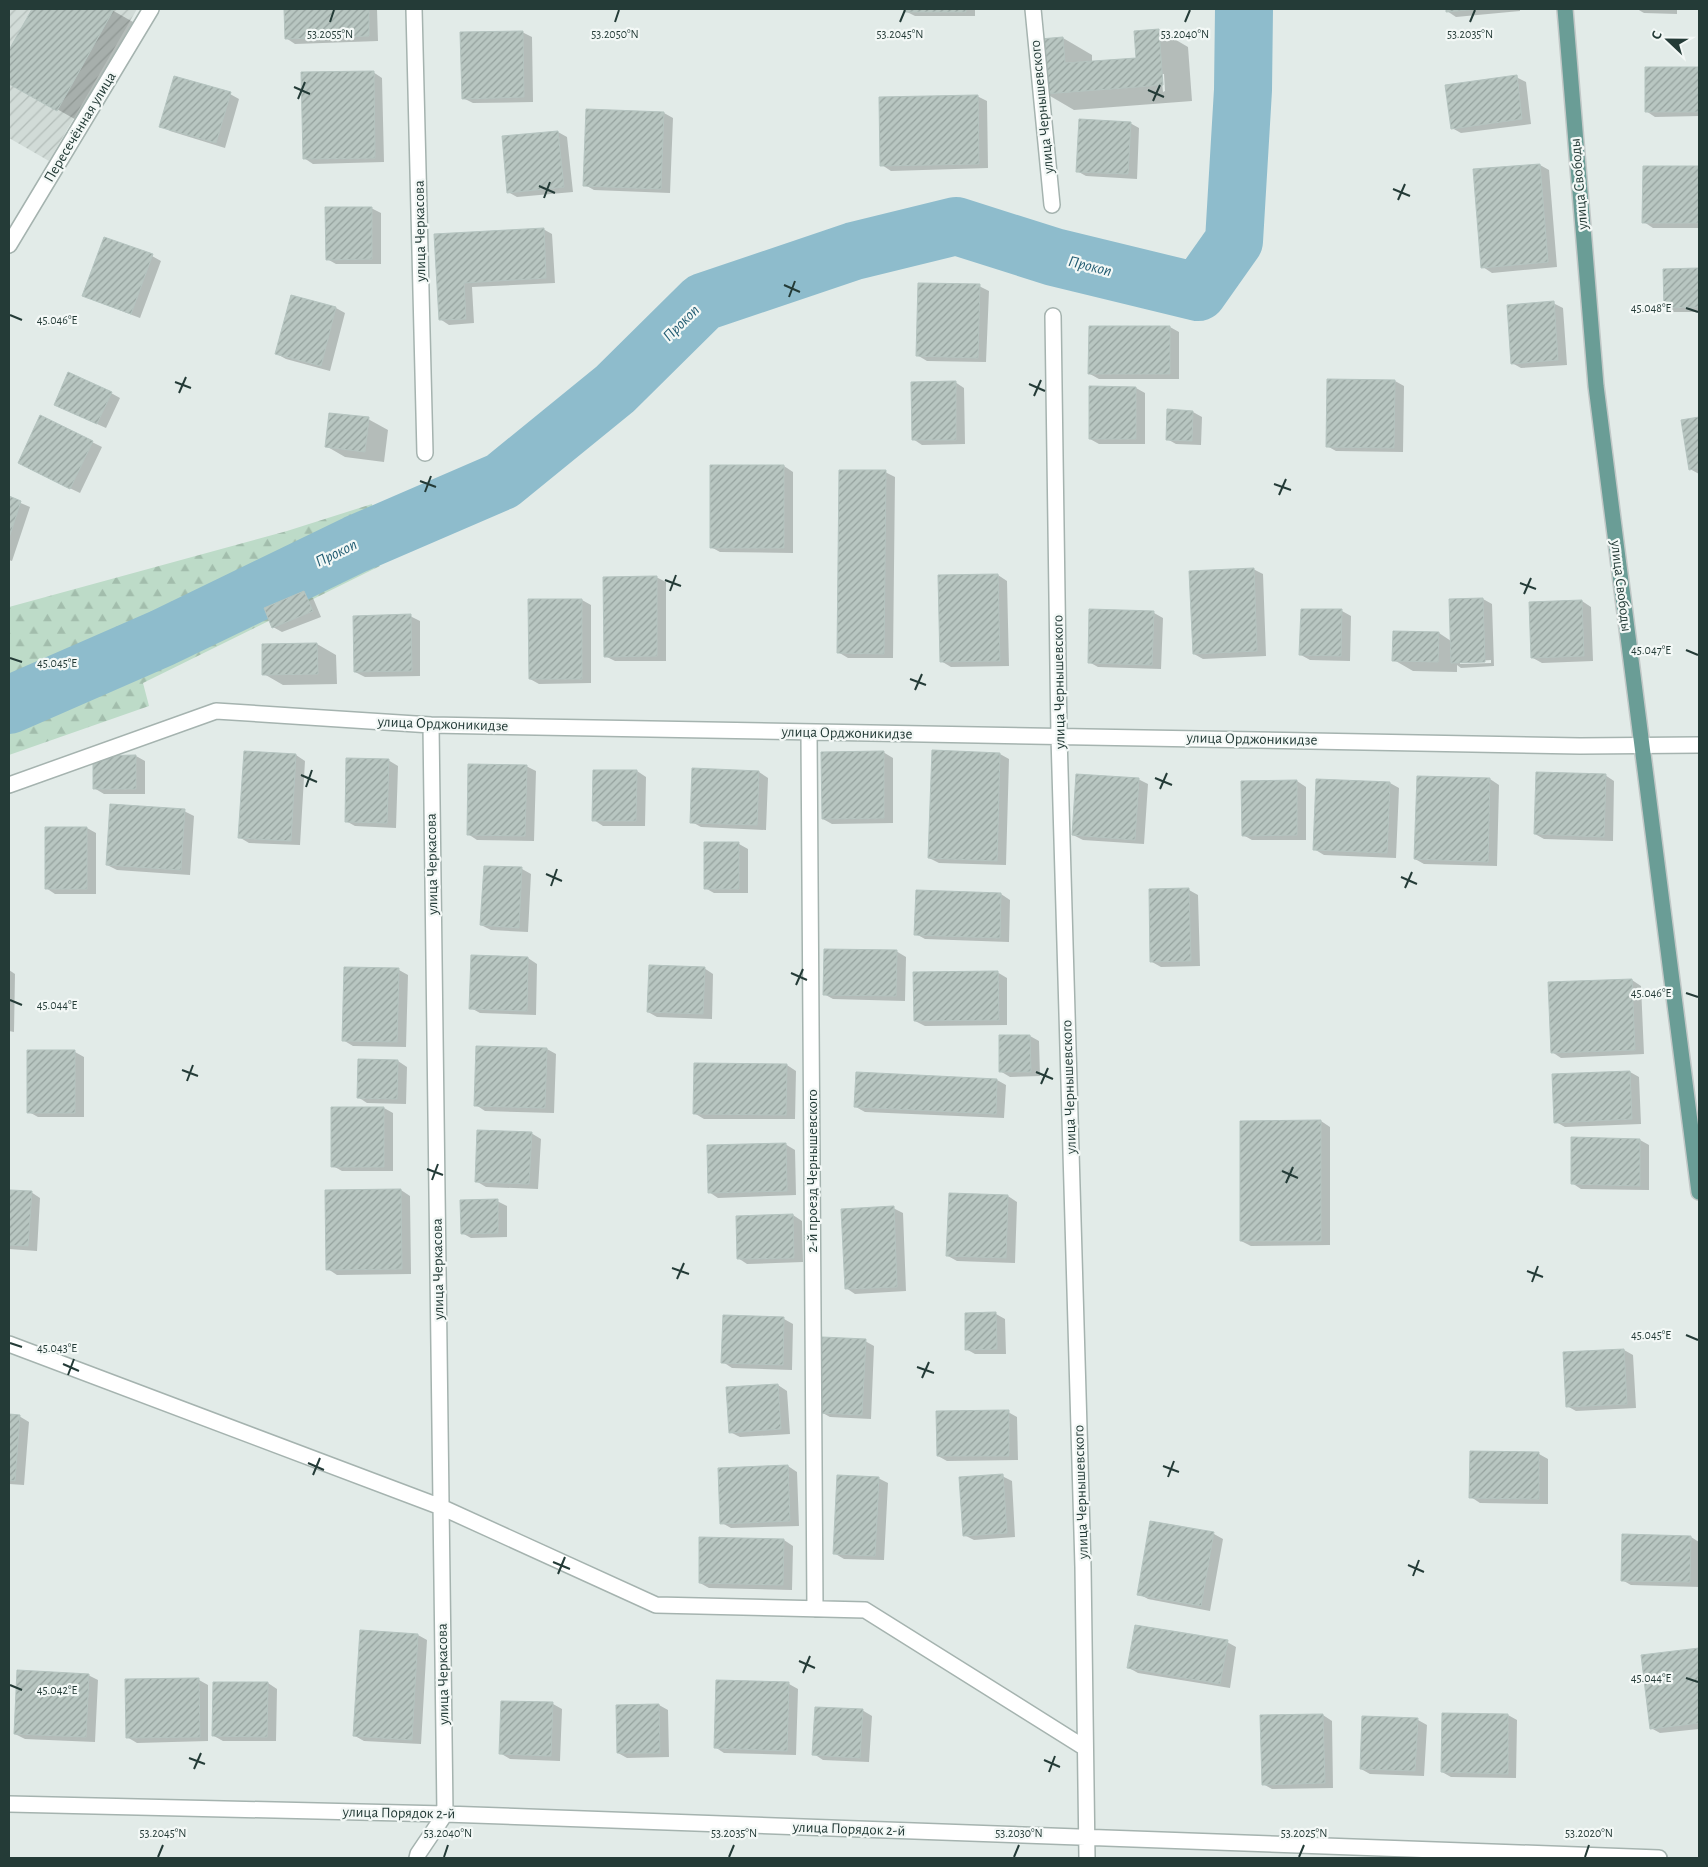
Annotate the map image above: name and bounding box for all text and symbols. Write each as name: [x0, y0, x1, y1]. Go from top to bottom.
north arrow: [1643, 15, 1693, 65]
text: 53.2055°N: [307, 28, 353, 40]
text: 53.2050°N: [591, 28, 639, 40]
text: 53.2045°N: [876, 28, 924, 40]
text: 53.2040°N: [1161, 28, 1209, 40]
text: 53.2035°N: [1447, 28, 1493, 40]
text: С: [1649, 29, 1665, 42]
street label: улица Чернышевского: [1028, 39, 1057, 176]
street label: Пересечённая улица: [41, 69, 119, 185]
street label: улица Свободы: [1568, 138, 1591, 231]
street label: улица Черкасова: [412, 180, 428, 283]
water label: Прокоп: [1066, 253, 1113, 280]
water label: Прокоп: [660, 302, 703, 345]
text: 45.048°E: [1631, 302, 1672, 314]
text: 45.046°E: [37, 314, 78, 326]
water label: Прокоп: [313, 536, 360, 571]
street label: улица Свободы: [1608, 539, 1634, 632]
street label: улица Чернышевского: [1050, 615, 1068, 750]
text: 45.047°E: [1631, 644, 1671, 656]
text: 45.045°E: [37, 657, 77, 669]
street label: улица Орджоникидзе: [376, 714, 509, 734]
street label: улица Орджоникидзе: [780, 724, 913, 742]
street label: улица Орджоникидзе: [1185, 730, 1318, 748]
street label: улица Черкасова: [424, 813, 440, 916]
text: 45.046°E: [1631, 987, 1672, 999]
text: 45.044°E: [37, 999, 78, 1011]
street label: улица Чернышевского: [1059, 1020, 1079, 1155]
street label: 2-й проезд Чернышевского: [805, 1089, 820, 1253]
street label: улица Черкасова: [430, 1218, 446, 1321]
text: 45.045°E: [1631, 1329, 1671, 1341]
text: 45.043°E: [37, 1342, 77, 1354]
street label: улица Чернышевского: [1071, 1425, 1091, 1560]
street label: улица Черкасова: [435, 1623, 451, 1726]
text: 45.044°E: [1631, 1672, 1672, 1684]
text: 45.042°E: [37, 1684, 77, 1696]
street label: улица Порядок 2-й: [342, 1805, 455, 1821]
street label: улица Порядок 2-й: [791, 1820, 906, 1838]
text: 53.2045°N: [139, 1827, 187, 1839]
text: 53.2040°N: [424, 1827, 472, 1839]
text: 53.2035°N: [711, 1827, 757, 1839]
text: 53.2030°N: [995, 1827, 1043, 1839]
text: 53.2025°N: [1281, 1827, 1327, 1839]
text: 53.2020°N: [1565, 1827, 1613, 1839]

